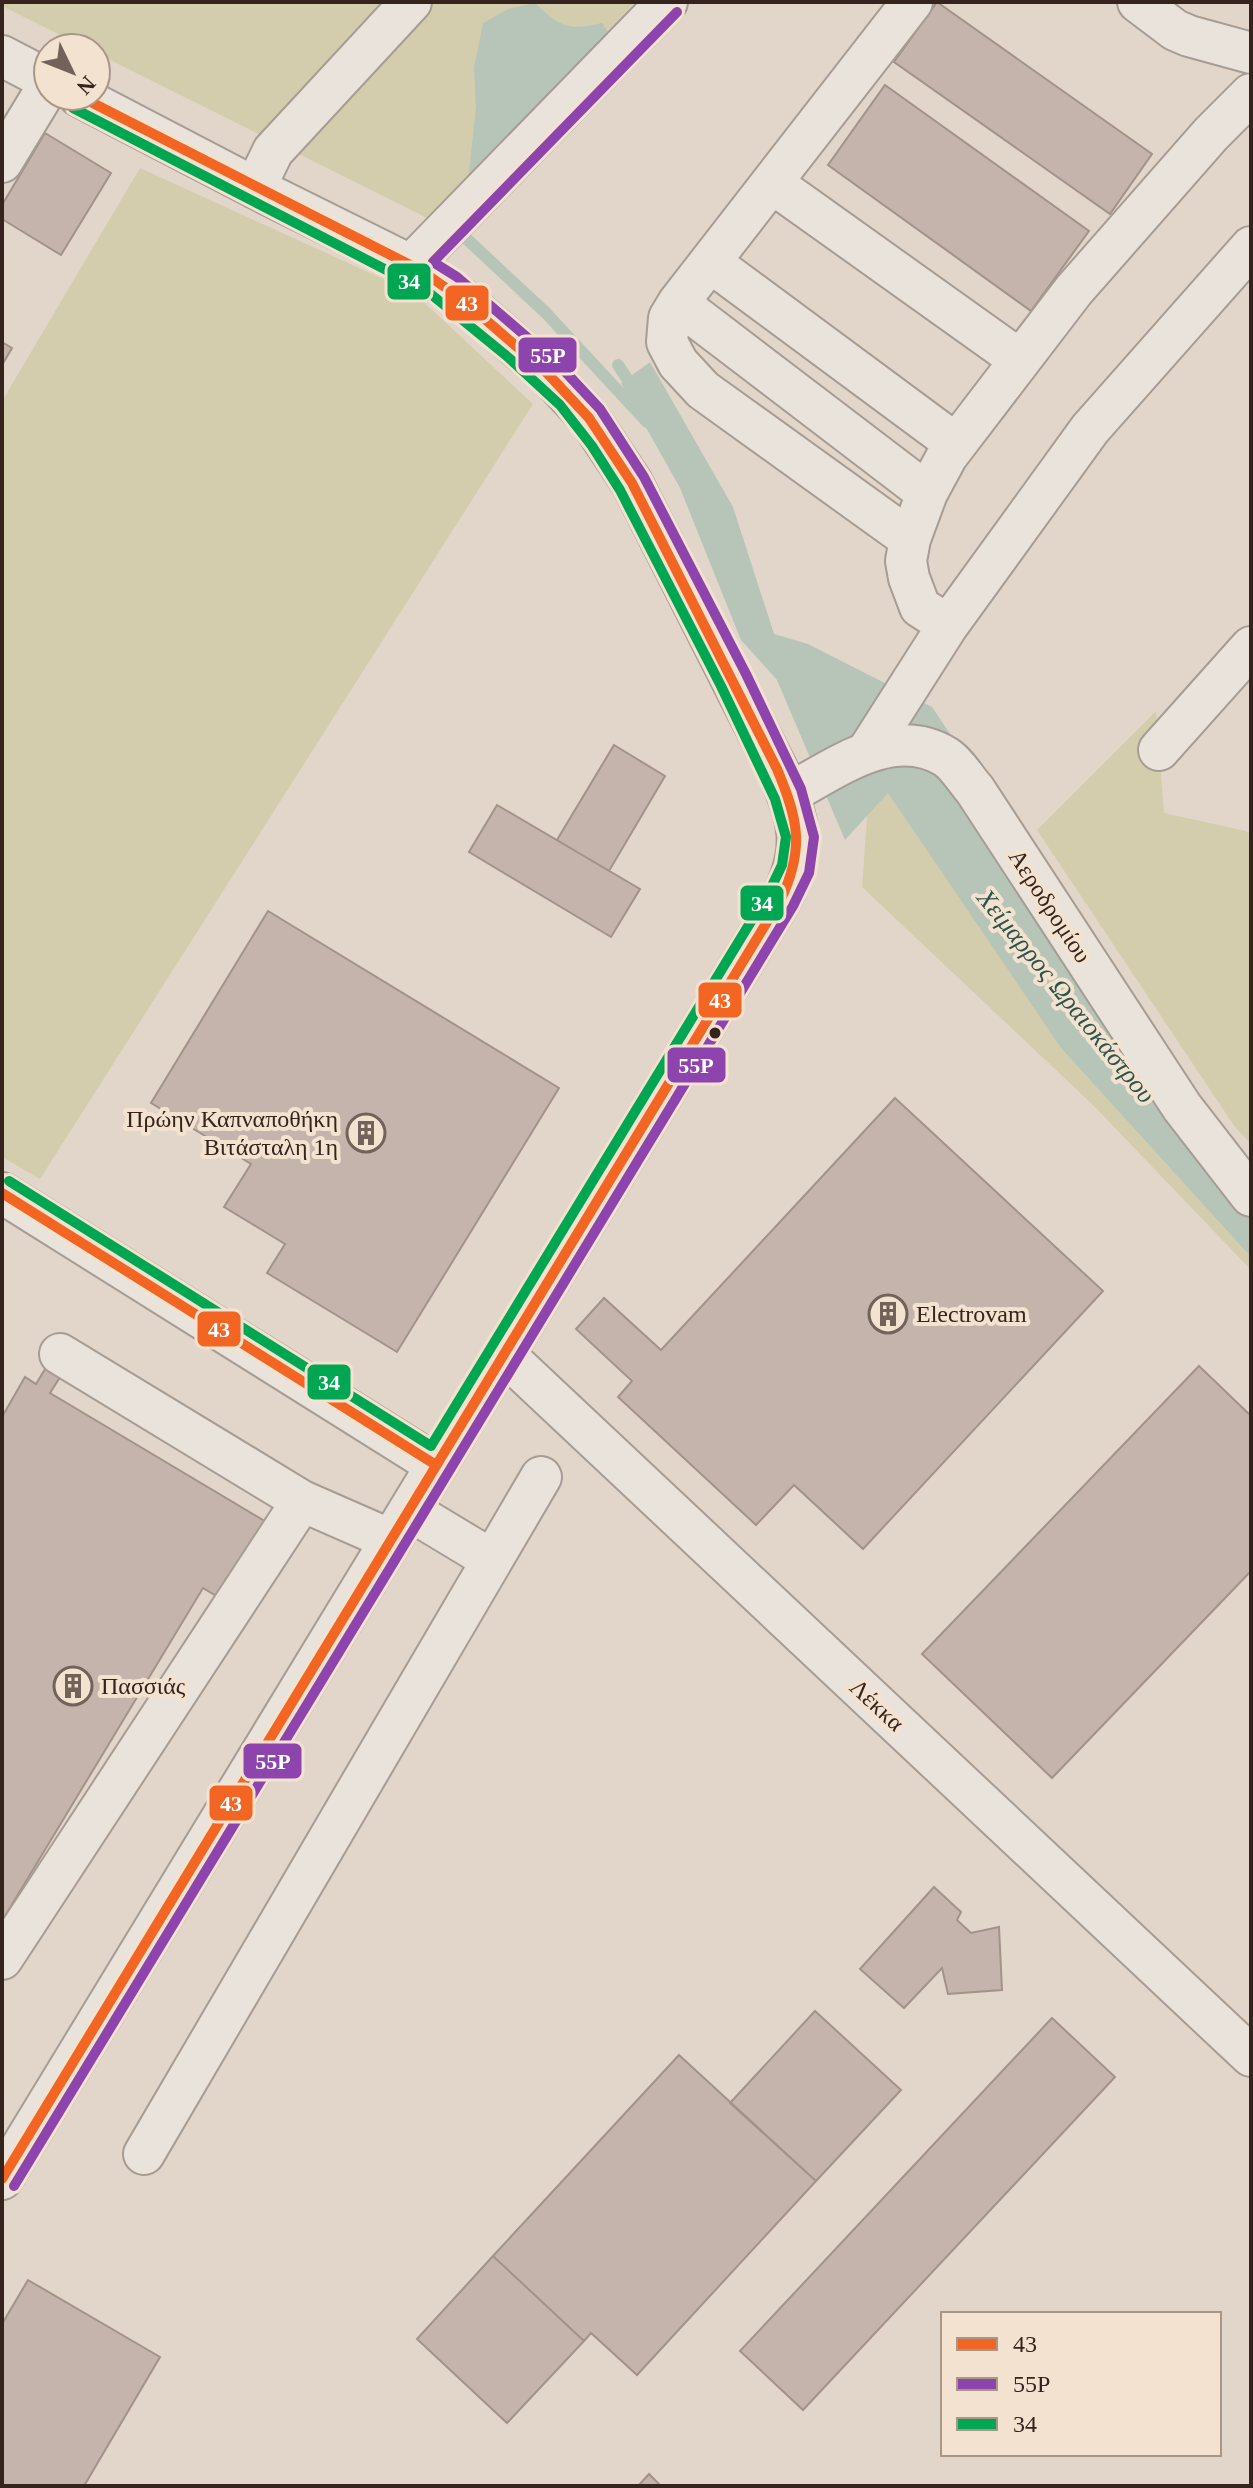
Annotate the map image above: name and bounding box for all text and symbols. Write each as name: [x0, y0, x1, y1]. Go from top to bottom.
north arrow: [32, 32, 112, 112]
text: N: [72, 71, 101, 100]
line badge: 34: [386, 262, 432, 301]
text: 34: [398, 269, 420, 294]
line badge: 43: [444, 284, 490, 322]
text: 43: [456, 291, 478, 316]
line badge: 55Ρ: [517, 336, 578, 374]
text: 55Ρ: [530, 343, 566, 368]
street label: Αεροδρομίου: [1004, 844, 1096, 968]
water label: Χείμαρρος Ωραιοκάστρου: [970, 883, 1161, 1108]
line badge: 34: [739, 884, 785, 922]
text: 34: [751, 891, 773, 916]
line badge: 43: [697, 981, 743, 1019]
text: 43: [709, 988, 731, 1013]
unlabelled marker: [707, 1025, 723, 1041]
line badge: 55Ρ: [666, 1046, 727, 1084]
text: 55Ρ: [678, 1053, 714, 1078]
place label: Πρώην Καπναποθήκη Βιτάσταλη 1η: [126, 1106, 338, 1160]
building icon: Πρώην Καπναποθήκη Βιτάσταλη 1η: [345, 1112, 387, 1154]
building icon: Electrovam: [867, 1293, 909, 1335]
place label: Electrovam: [916, 1301, 1027, 1327]
line badge: 43: [196, 1310, 242, 1348]
text: 43: [208, 1317, 230, 1342]
line badge: 34: [306, 1363, 352, 1401]
text: 34: [318, 1370, 340, 1395]
building icon: Πασσιάς: [52, 1665, 94, 1707]
place label: Πασσιάς: [101, 1673, 186, 1699]
street label: Λέκκα: [845, 1674, 910, 1737]
line badge: 55Ρ: [242, 1742, 303, 1780]
text: 55Ρ: [255, 1749, 291, 1774]
line badge: 43: [208, 1784, 254, 1822]
text: 43: [220, 1791, 242, 1816]
legend: [941, 2312, 1221, 2456]
text: 43: [1013, 2331, 1037, 2357]
text: 55Ρ: [1013, 2371, 1050, 2397]
text: 34: [1013, 2411, 1037, 2437]

